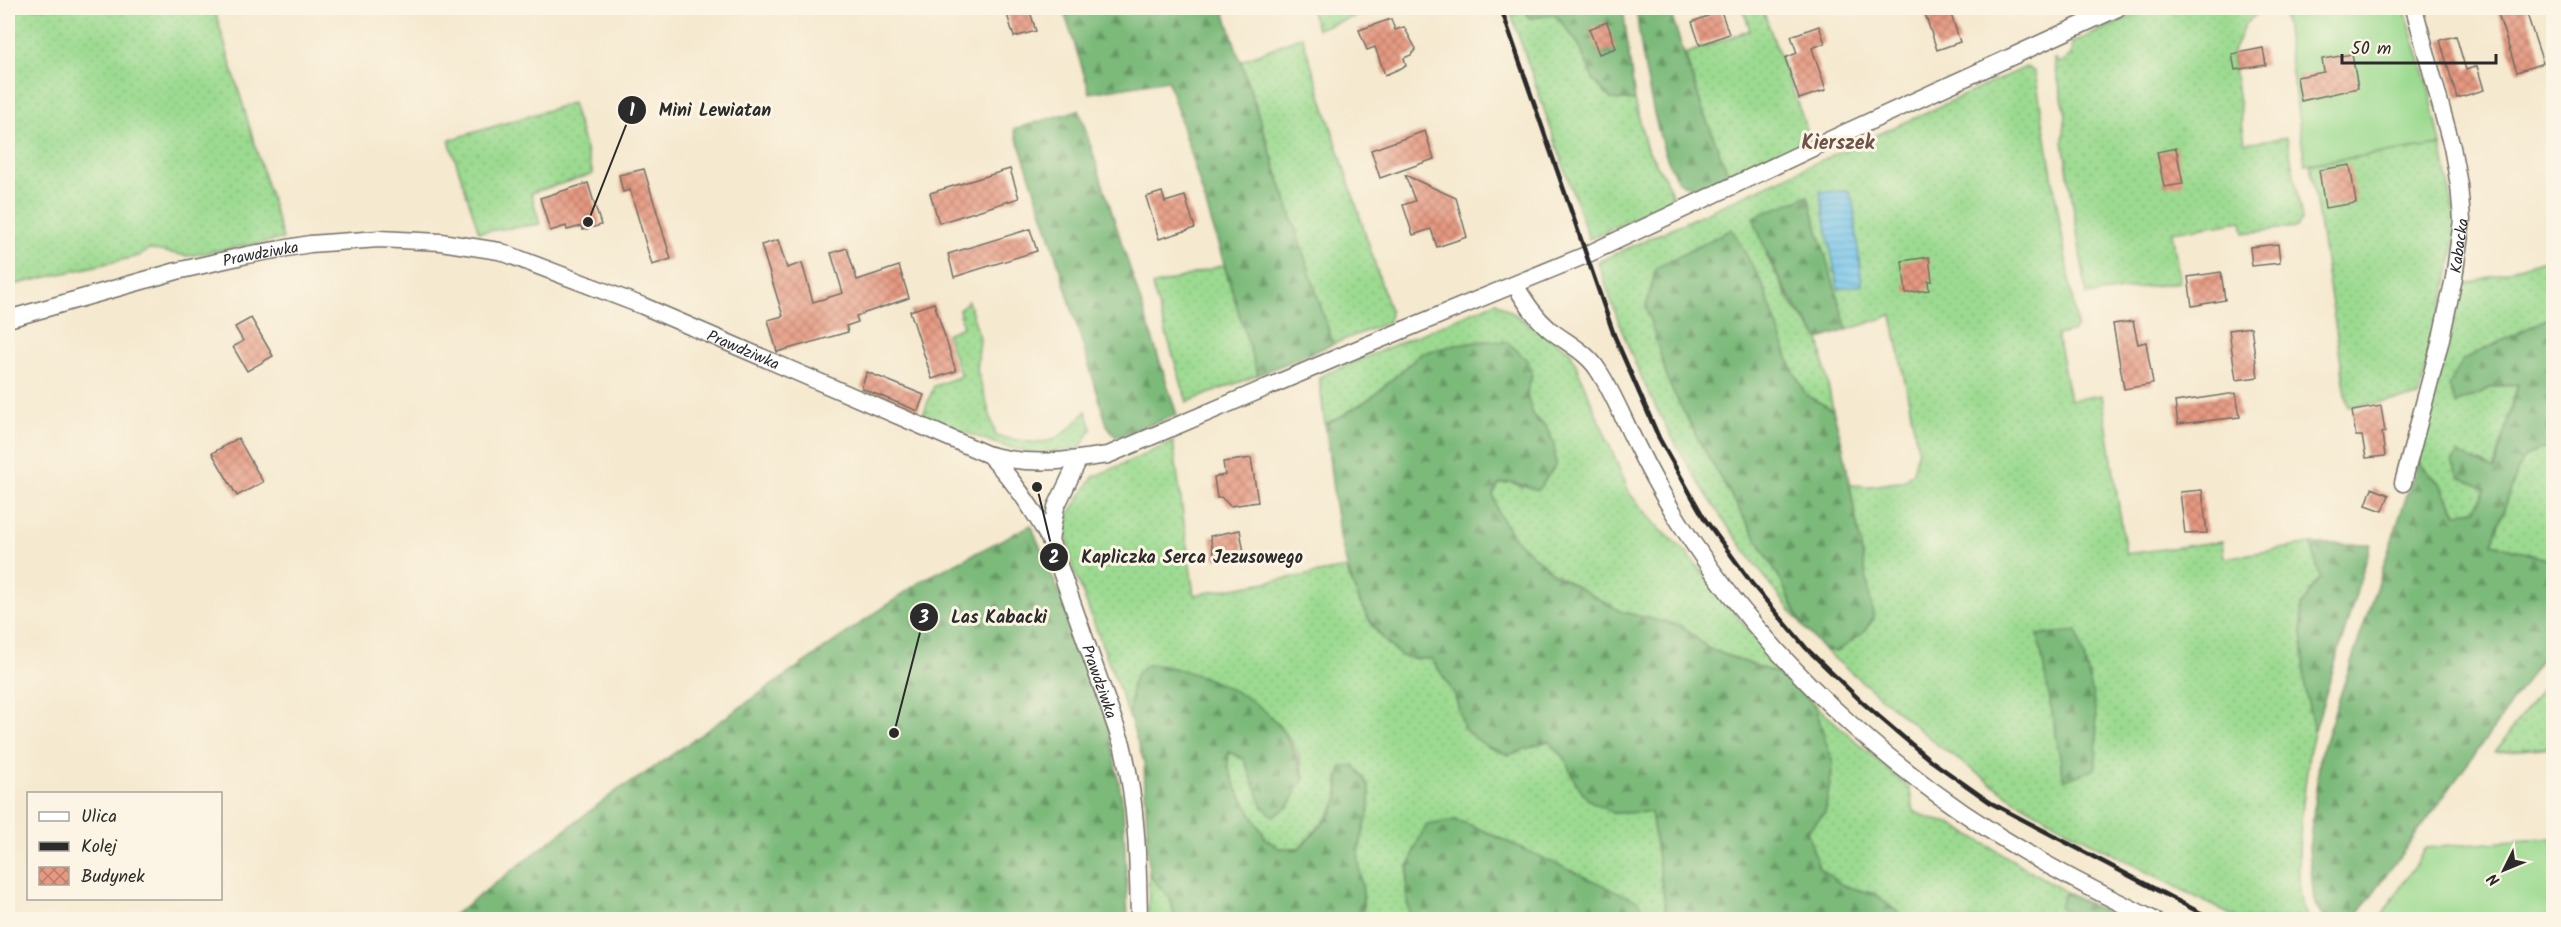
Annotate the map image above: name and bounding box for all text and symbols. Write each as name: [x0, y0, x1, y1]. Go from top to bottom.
scale bar: [2342, 27, 2496, 65]
text: 50 m: [2351, 35, 2391, 64]
callout: Mini Lewiatan: [617, 92, 784, 128]
text: 1: [629, 97, 635, 126]
text: Mini Lewiatan: [659, 97, 771, 126]
district label: Kierszek: [1802, 128, 1876, 160]
street label: Kabacka: [2444, 217, 2476, 275]
street label: Prawdziwka: [220, 235, 301, 274]
street label: Prawdziwka: [703, 324, 783, 377]
callout: Kapliczka Serca Jezusowego: [1039, 539, 1315, 575]
text: 2: [1049, 544, 1059, 573]
text: Kapliczka Serca Jezusowego: [1081, 544, 1303, 573]
callout: Las Kabacki: [909, 599, 1059, 635]
text: 3: [918, 604, 929, 633]
text: Las Kabacki: [951, 604, 1047, 633]
street label: Prawdziwka: [1074, 641, 1123, 722]
legend: [27, 792, 222, 900]
text: Ulica: [81, 803, 117, 832]
text: Kolej: [81, 833, 118, 862]
north arrow: [2474, 840, 2534, 900]
text: Budynek: [81, 863, 145, 892]
text: N: [2482, 867, 2507, 891]

